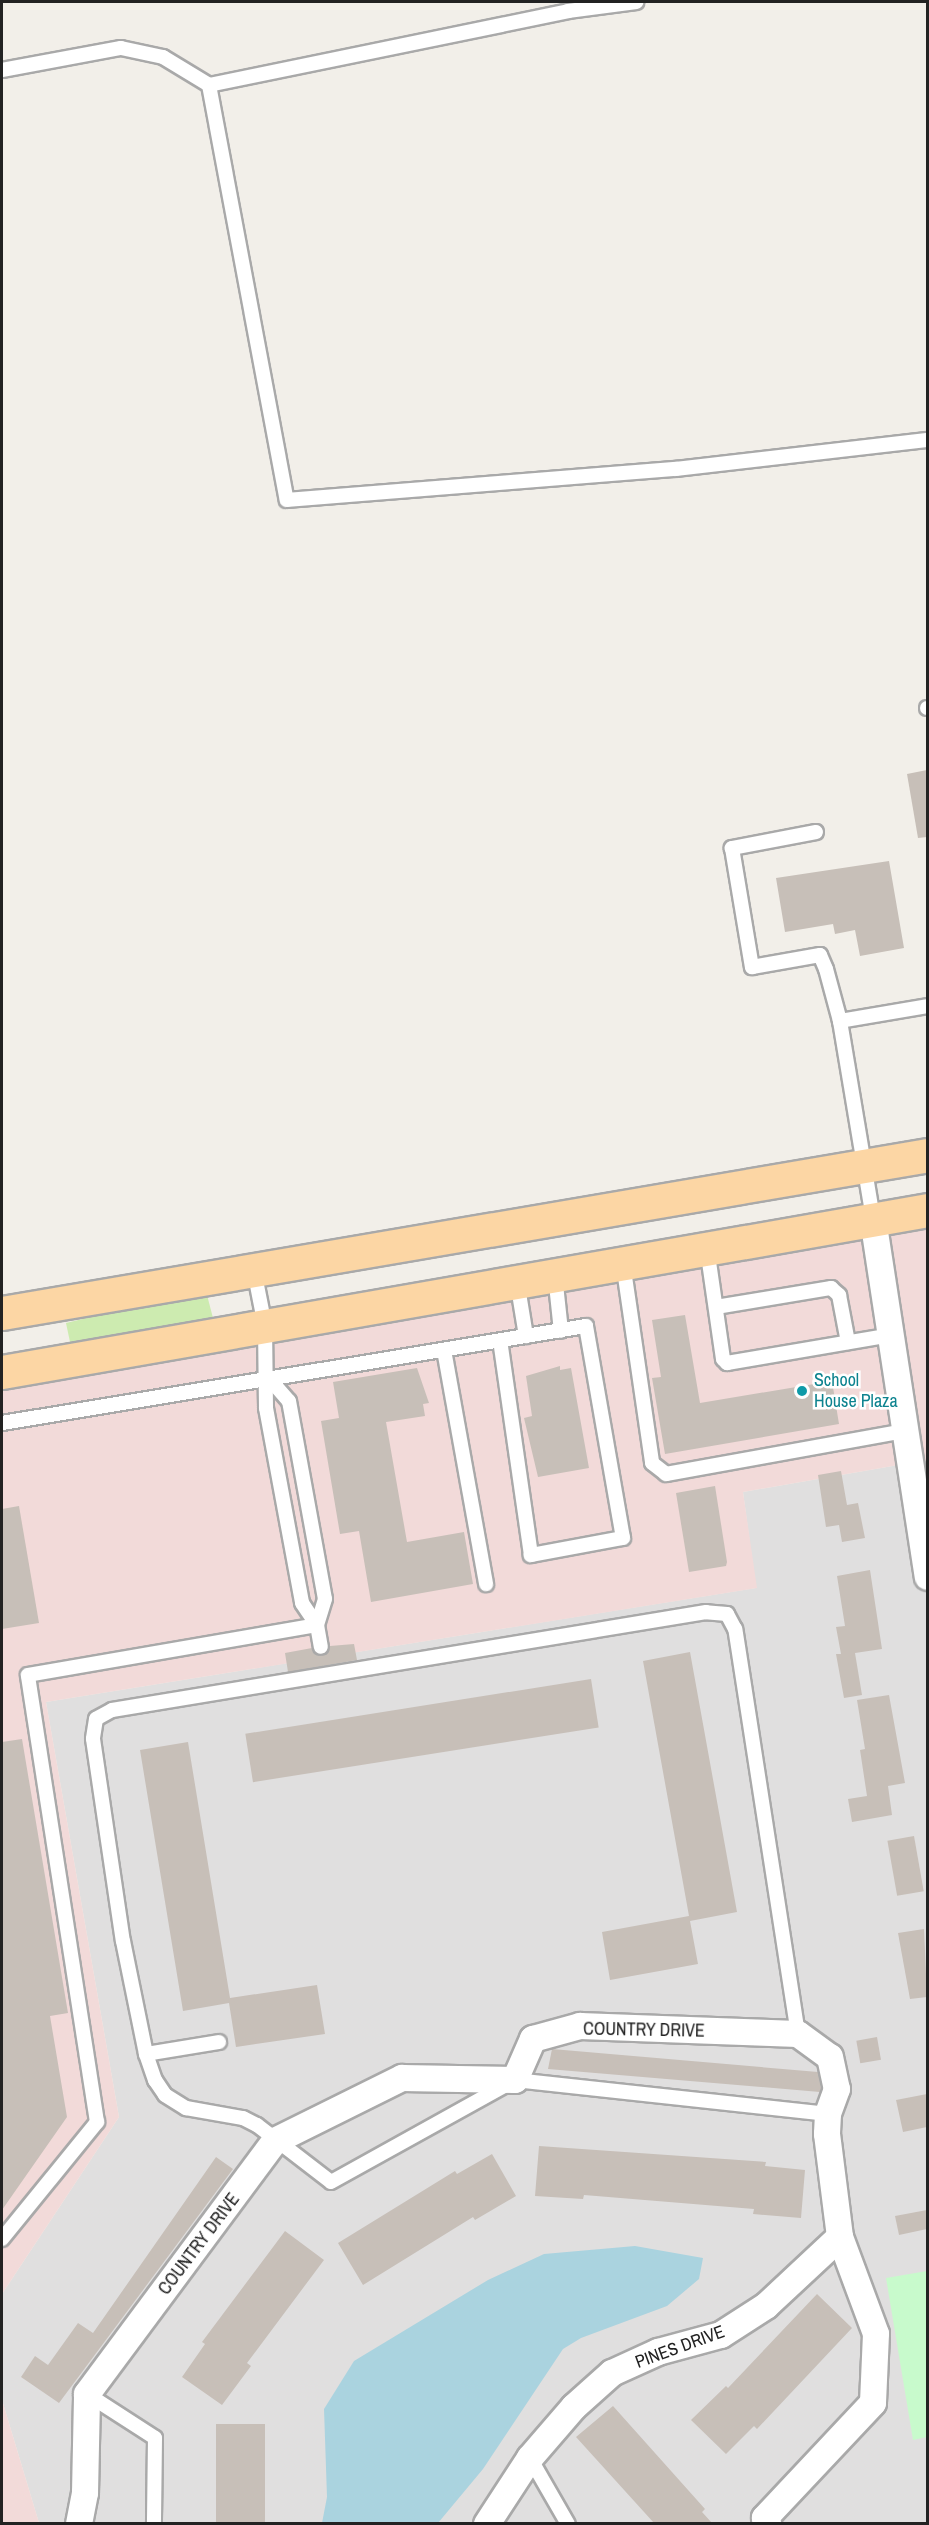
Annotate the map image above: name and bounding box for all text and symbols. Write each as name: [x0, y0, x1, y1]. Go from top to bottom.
place label: School House Plaza: [814, 1370, 898, 1412]
marker: School House Plaza: [795, 1384, 809, 1398]
street label: COUNTRY DRIVE: [583, 2018, 705, 2042]
street label: COUNTRY DRIVE: [154, 2189, 244, 2299]
street label: PINES DRIVE: [632, 2321, 728, 2373]

